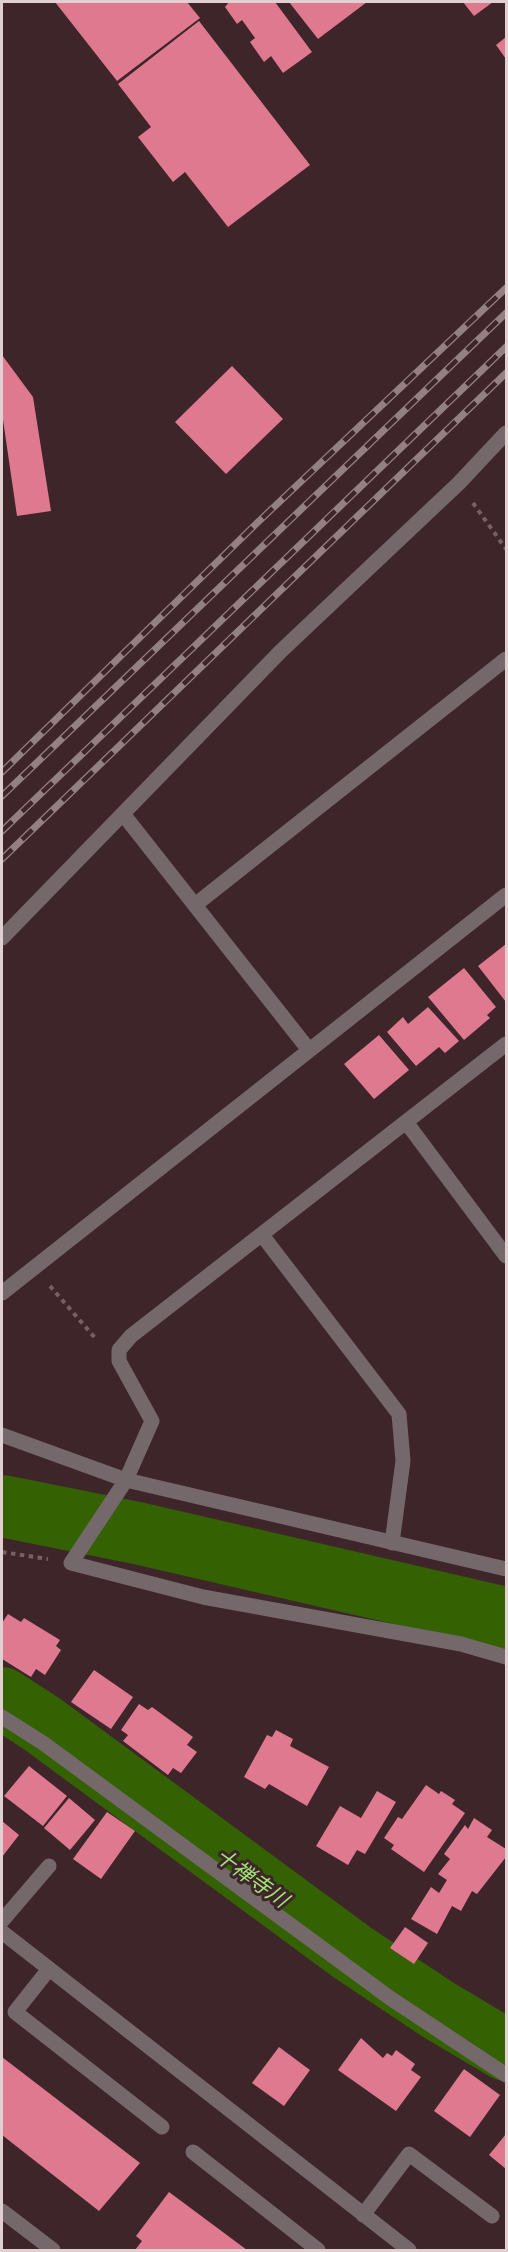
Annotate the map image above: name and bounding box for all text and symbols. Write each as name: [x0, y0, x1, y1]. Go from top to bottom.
water label: 十禅寺川: [210, 1844, 292, 1914]

